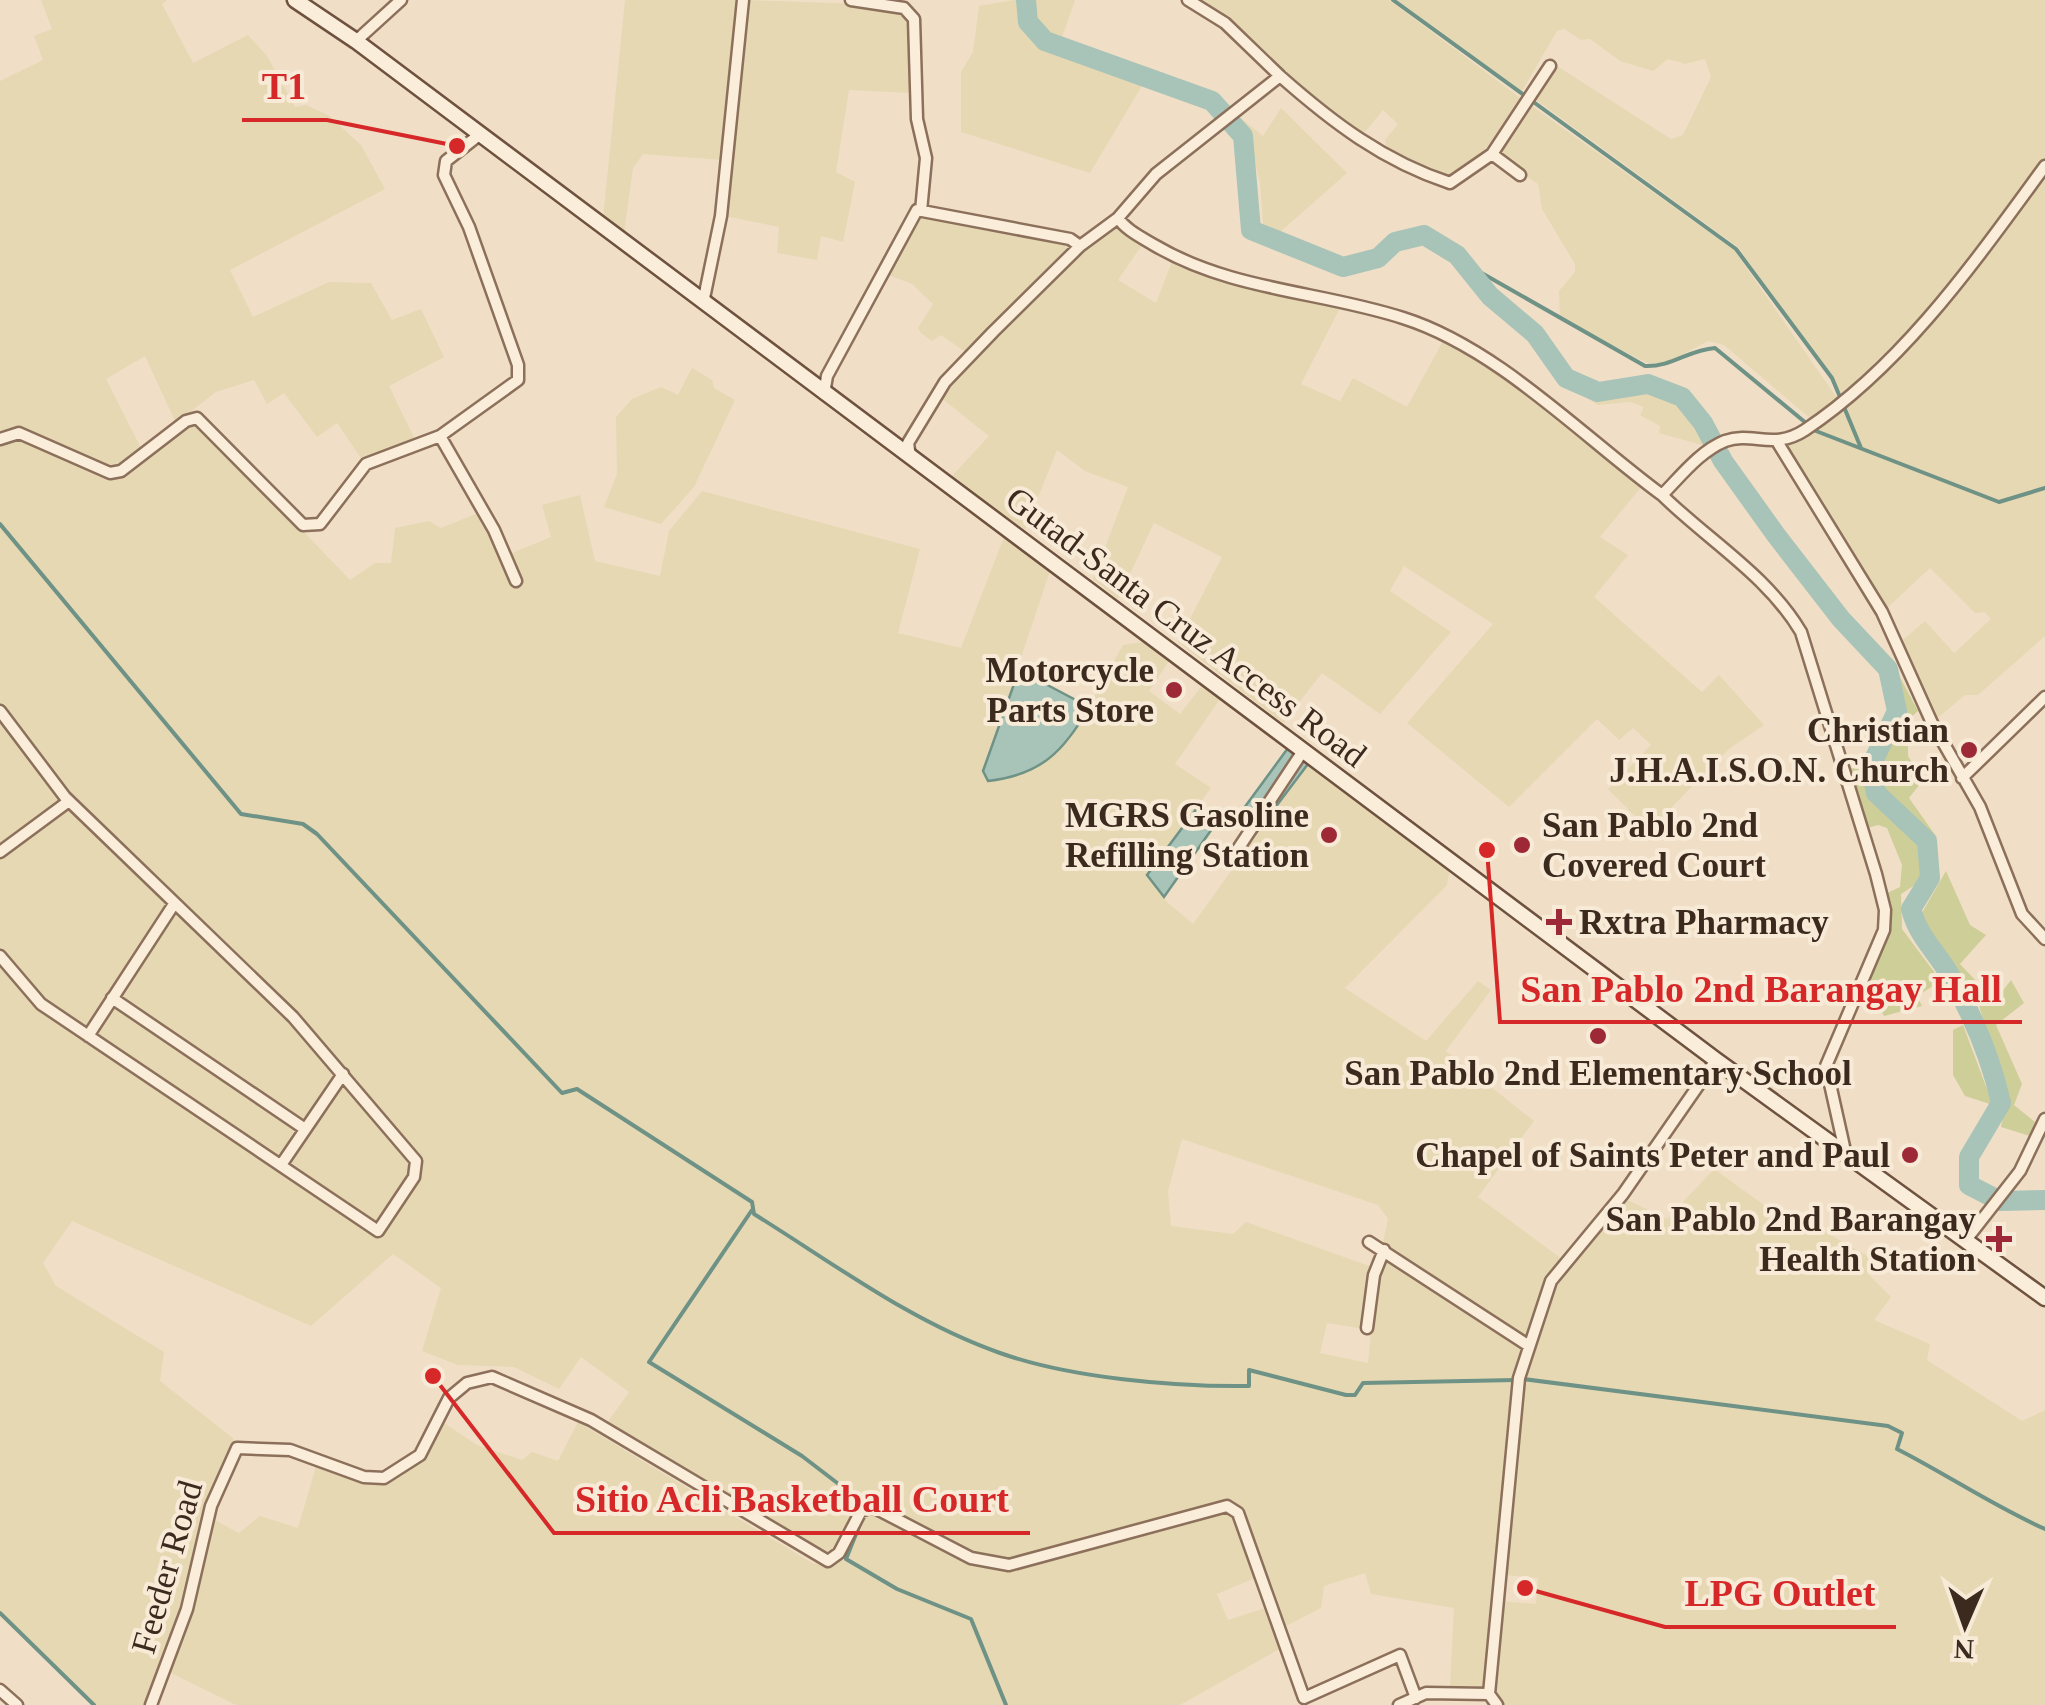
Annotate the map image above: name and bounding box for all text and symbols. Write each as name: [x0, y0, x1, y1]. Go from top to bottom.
callout: T1: [242, 52, 327, 120]
text: T1: [262, 65, 306, 107]
street label: Gutad-Santa Cruz Access Road: [998, 479, 1374, 775]
place label: Motorcycle Parts Store: [986, 651, 1154, 730]
marker: Motorcycle Parts Store: [1163, 679, 1185, 701]
place label: Christian J.H.A.I.S.O.N. Church: [1609, 711, 1949, 790]
marker: Christian J.H.A.I.S.O.N. Church: [1958, 739, 1980, 761]
place label: MGRS Gasoline Refilling Station: [1065, 796, 1309, 875]
place label: San Pablo 2nd Covered Court: [1542, 806, 1766, 885]
marker: MGRS Gasoline Refilling Station: [1318, 824, 1340, 846]
marker: San Pablo 2nd Covered Court: [1511, 834, 1533, 856]
place label: Rxtra Pharmacy: [1579, 903, 1829, 942]
marker: Rxtra Pharmacy: [1548, 911, 1570, 933]
callout: San Pablo 2nd Barangay Hall: [1500, 954, 2022, 1022]
text: San Pablo 2nd Barangay Hall: [1520, 968, 2002, 1010]
marker: San Pablo 2nd Elementary School: [1587, 1025, 1609, 1047]
place label: San Pablo 2nd Elementary School: [1344, 1054, 1852, 1093]
place label: Chapel of Saints Peter and Paul: [1415, 1136, 1890, 1175]
marker: Chapel of Saints Peter and Paul: [1899, 1144, 1921, 1166]
place label: San Pablo 2nd Barangay Health Station: [1605, 1200, 1976, 1279]
marker: San Pablo 2nd Barangay Health Station: [1986, 1226, 2012, 1252]
callout: Sitio Acli Basketball Court: [554, 1465, 1030, 1533]
street label: Feeder Road: [124, 1476, 210, 1658]
text: Sitio Acli Basketball Court: [575, 1478, 1009, 1520]
callout: LPG Outlet: [1665, 1559, 1896, 1627]
text: LPG Outlet: [1684, 1572, 1876, 1614]
north arrow: [1915, 1575, 2015, 1675]
text: N: [1953, 1634, 1975, 1665]

